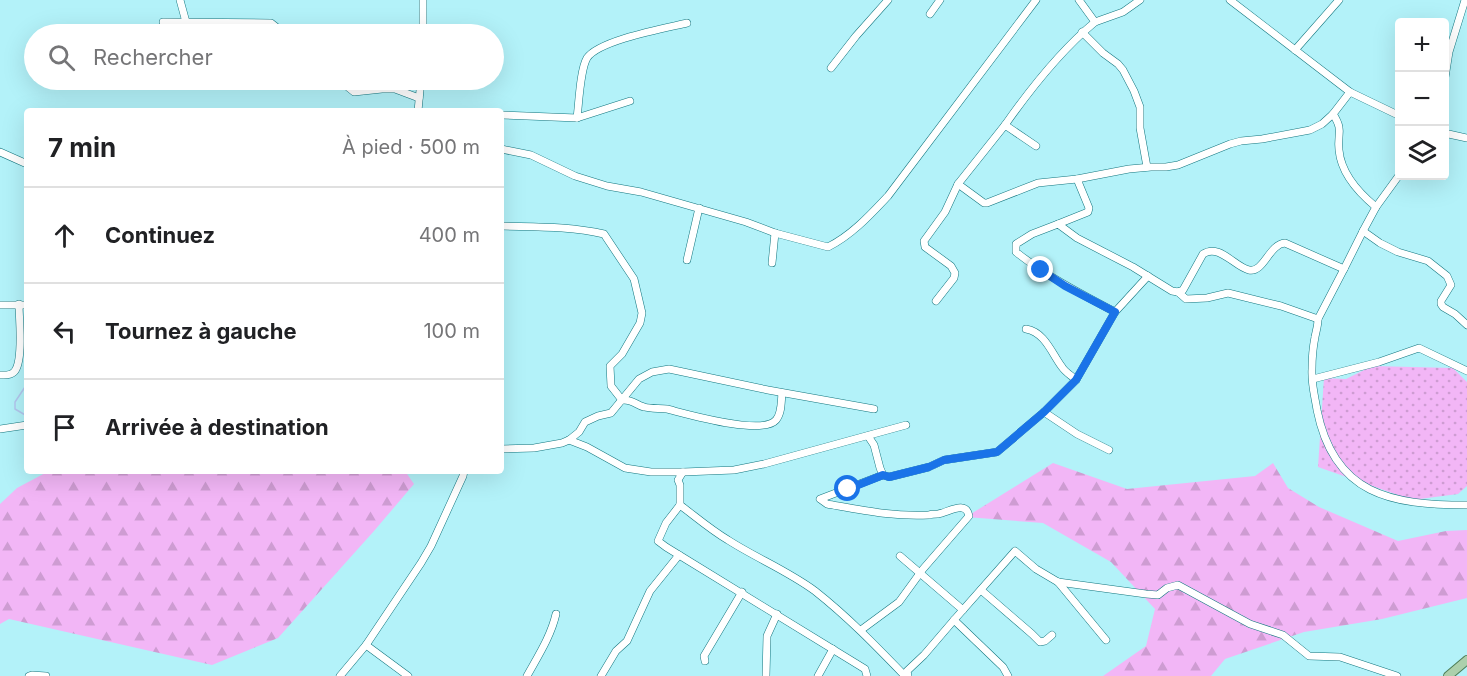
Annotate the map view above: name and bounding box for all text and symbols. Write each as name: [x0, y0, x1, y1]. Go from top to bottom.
map controls: [1395, 18, 1449, 180]
button: +: [1395, 18, 1449, 72]
search box: [24, 24, 504, 90]
icon: search: [45, 41, 78, 74]
text: Rechercher: [93, 44, 213, 70]
button: −: [1395, 72, 1449, 126]
button: layers: [1395, 126, 1449, 180]
text: 7 min: [48, 132, 116, 163]
text: À pied · 500 m: [342, 135, 480, 159]
icon: ahead: [48, 219, 81, 252]
text: Continuez: [105, 222, 215, 248]
text: 400 m: [419, 223, 480, 247]
route end: [1027, 256, 1053, 282]
icon: left: [48, 315, 81, 348]
text: Tournez à gauche: [105, 318, 297, 344]
text: 100 m: [423, 319, 480, 343]
icon: arrive: [48, 411, 81, 444]
text: Arrivée à destination: [105, 414, 329, 440]
route start: [834, 475, 860, 501]

